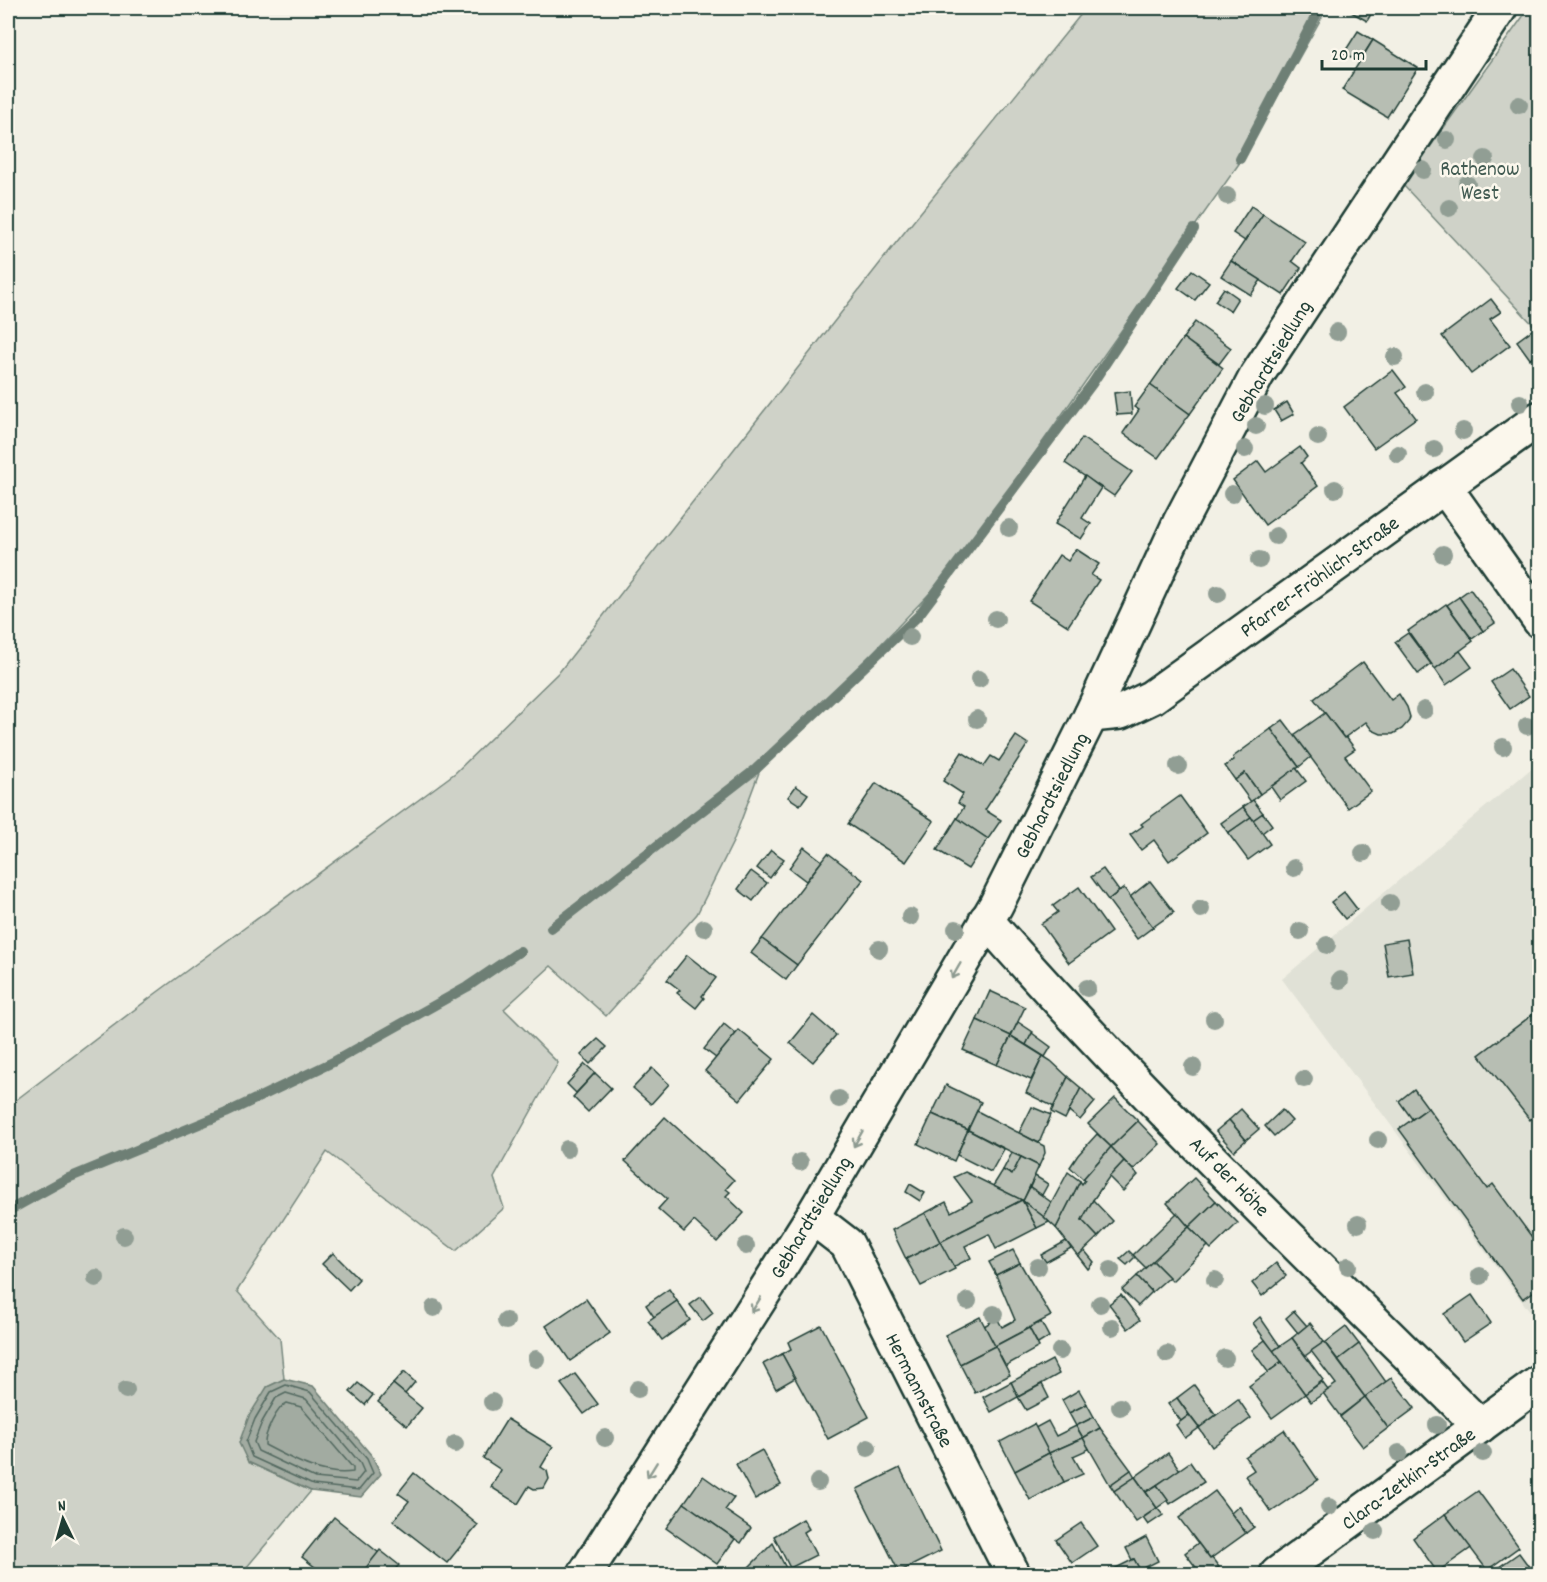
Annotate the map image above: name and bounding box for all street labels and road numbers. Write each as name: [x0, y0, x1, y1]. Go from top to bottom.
street label: Gebhardtsiedlung: [1224, 295, 1321, 430]
street label: Pfarrer-Fröhlich-Straße: [1235, 510, 1407, 647]
street label: Gebhardtsiedlung: [1009, 728, 1098, 865]
street label: Auf der Höhe: [1181, 1131, 1275, 1225]
street label: Gebhardtsiedlung: [764, 1151, 861, 1286]
street label: Hermannstraße: [876, 1329, 959, 1454]
street label: Clara-Zetkin-Straße: [1336, 1421, 1483, 1539]

